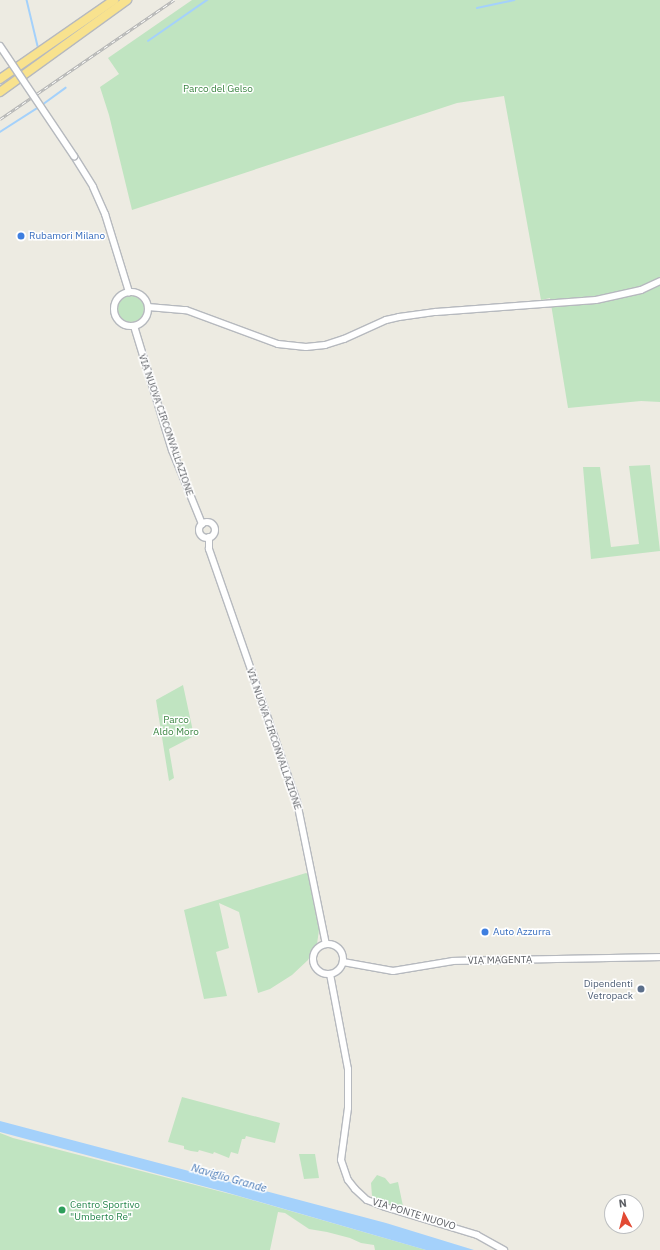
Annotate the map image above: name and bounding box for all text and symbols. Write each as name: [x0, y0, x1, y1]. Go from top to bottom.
park label: Parco del Gelso: [183, 83, 253, 95]
place label: Rubamori Milano: [29, 230, 105, 242]
marker: Rubamori Milano: [16, 231, 26, 241]
street label: VIA NUOVA CIRCONVALLAZIONE: [136, 352, 196, 498]
street label: VIA NUOVA CIRCONVALLAZIONE: [244, 666, 304, 812]
park label: Parco Aldo Moro: [153, 713, 199, 736]
place label: Auto Azzurra: [493, 926, 551, 938]
marker: Auto Azzurra: [480, 927, 490, 937]
street label: VIA MAGENTA: [468, 953, 532, 967]
place label: Dipendenti Vetropack: [584, 977, 633, 1000]
marker: Dipendenti Vetropack: [636, 984, 646, 994]
water label: Naviglio Grande: [190, 1161, 268, 1195]
north arrow: [604, 1194, 644, 1234]
street label: VIA PONTE NUOVO: [371, 1196, 457, 1232]
text: N: [618, 1196, 627, 1211]
place label: Centro Sportivo "Umberto Re": [70, 1198, 140, 1222]
marker: Centro Sportivo "Umberto Re": [57, 1205, 67, 1215]

